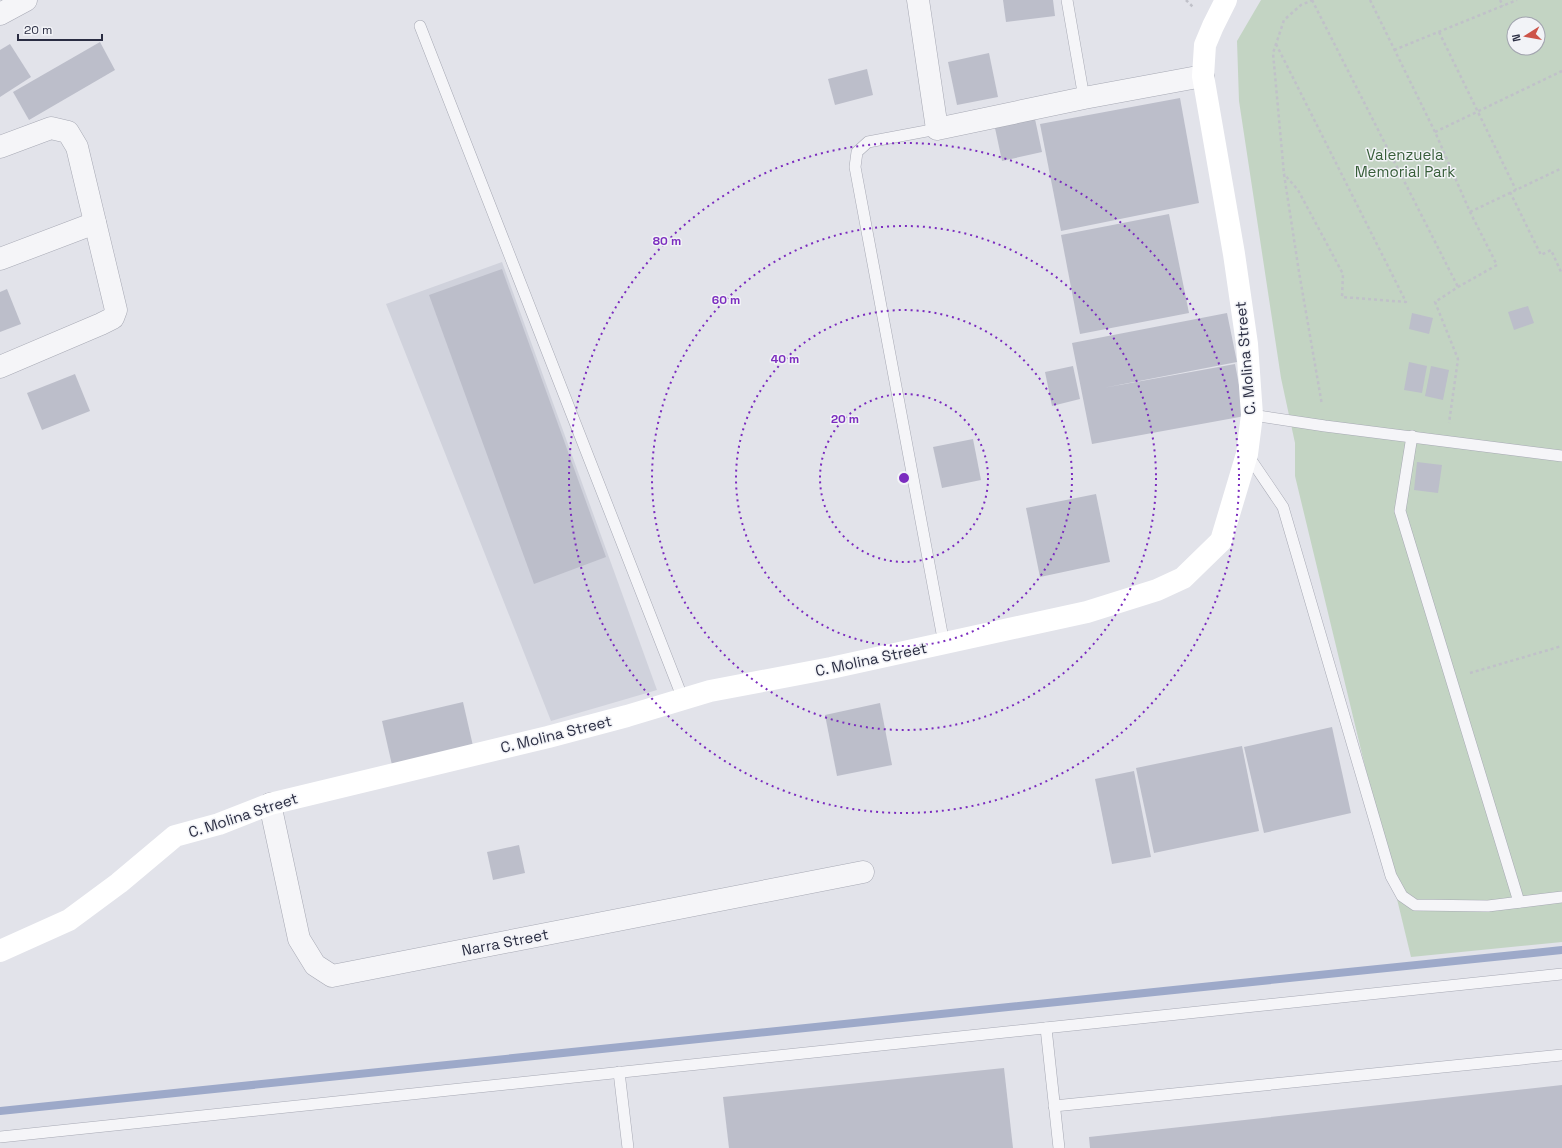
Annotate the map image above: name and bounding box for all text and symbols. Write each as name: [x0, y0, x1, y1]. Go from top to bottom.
scale bar: [18, 16, 102, 42]
north arrow: [1506, 16, 1546, 56]
text: 20 m: [24, 22, 52, 38]
text: N: [1509, 33, 1524, 43]
park label: Valenzuela Memorial Park: [1355, 145, 1455, 181]
text: 80 m: [653, 233, 681, 249]
text: 60 m: [712, 292, 740, 308]
street label: C. Molina Street: [1231, 300, 1259, 416]
text: 40 m: [771, 351, 799, 367]
text: 20 m: [831, 411, 859, 427]
centre of rings: [897, 471, 911, 485]
street label: C. Molina Street: [813, 638, 929, 680]
street label: C. Molina Street: [498, 711, 614, 757]
street label: C. Molina Street: [186, 788, 300, 842]
street label: Narra Street: [460, 924, 550, 960]

